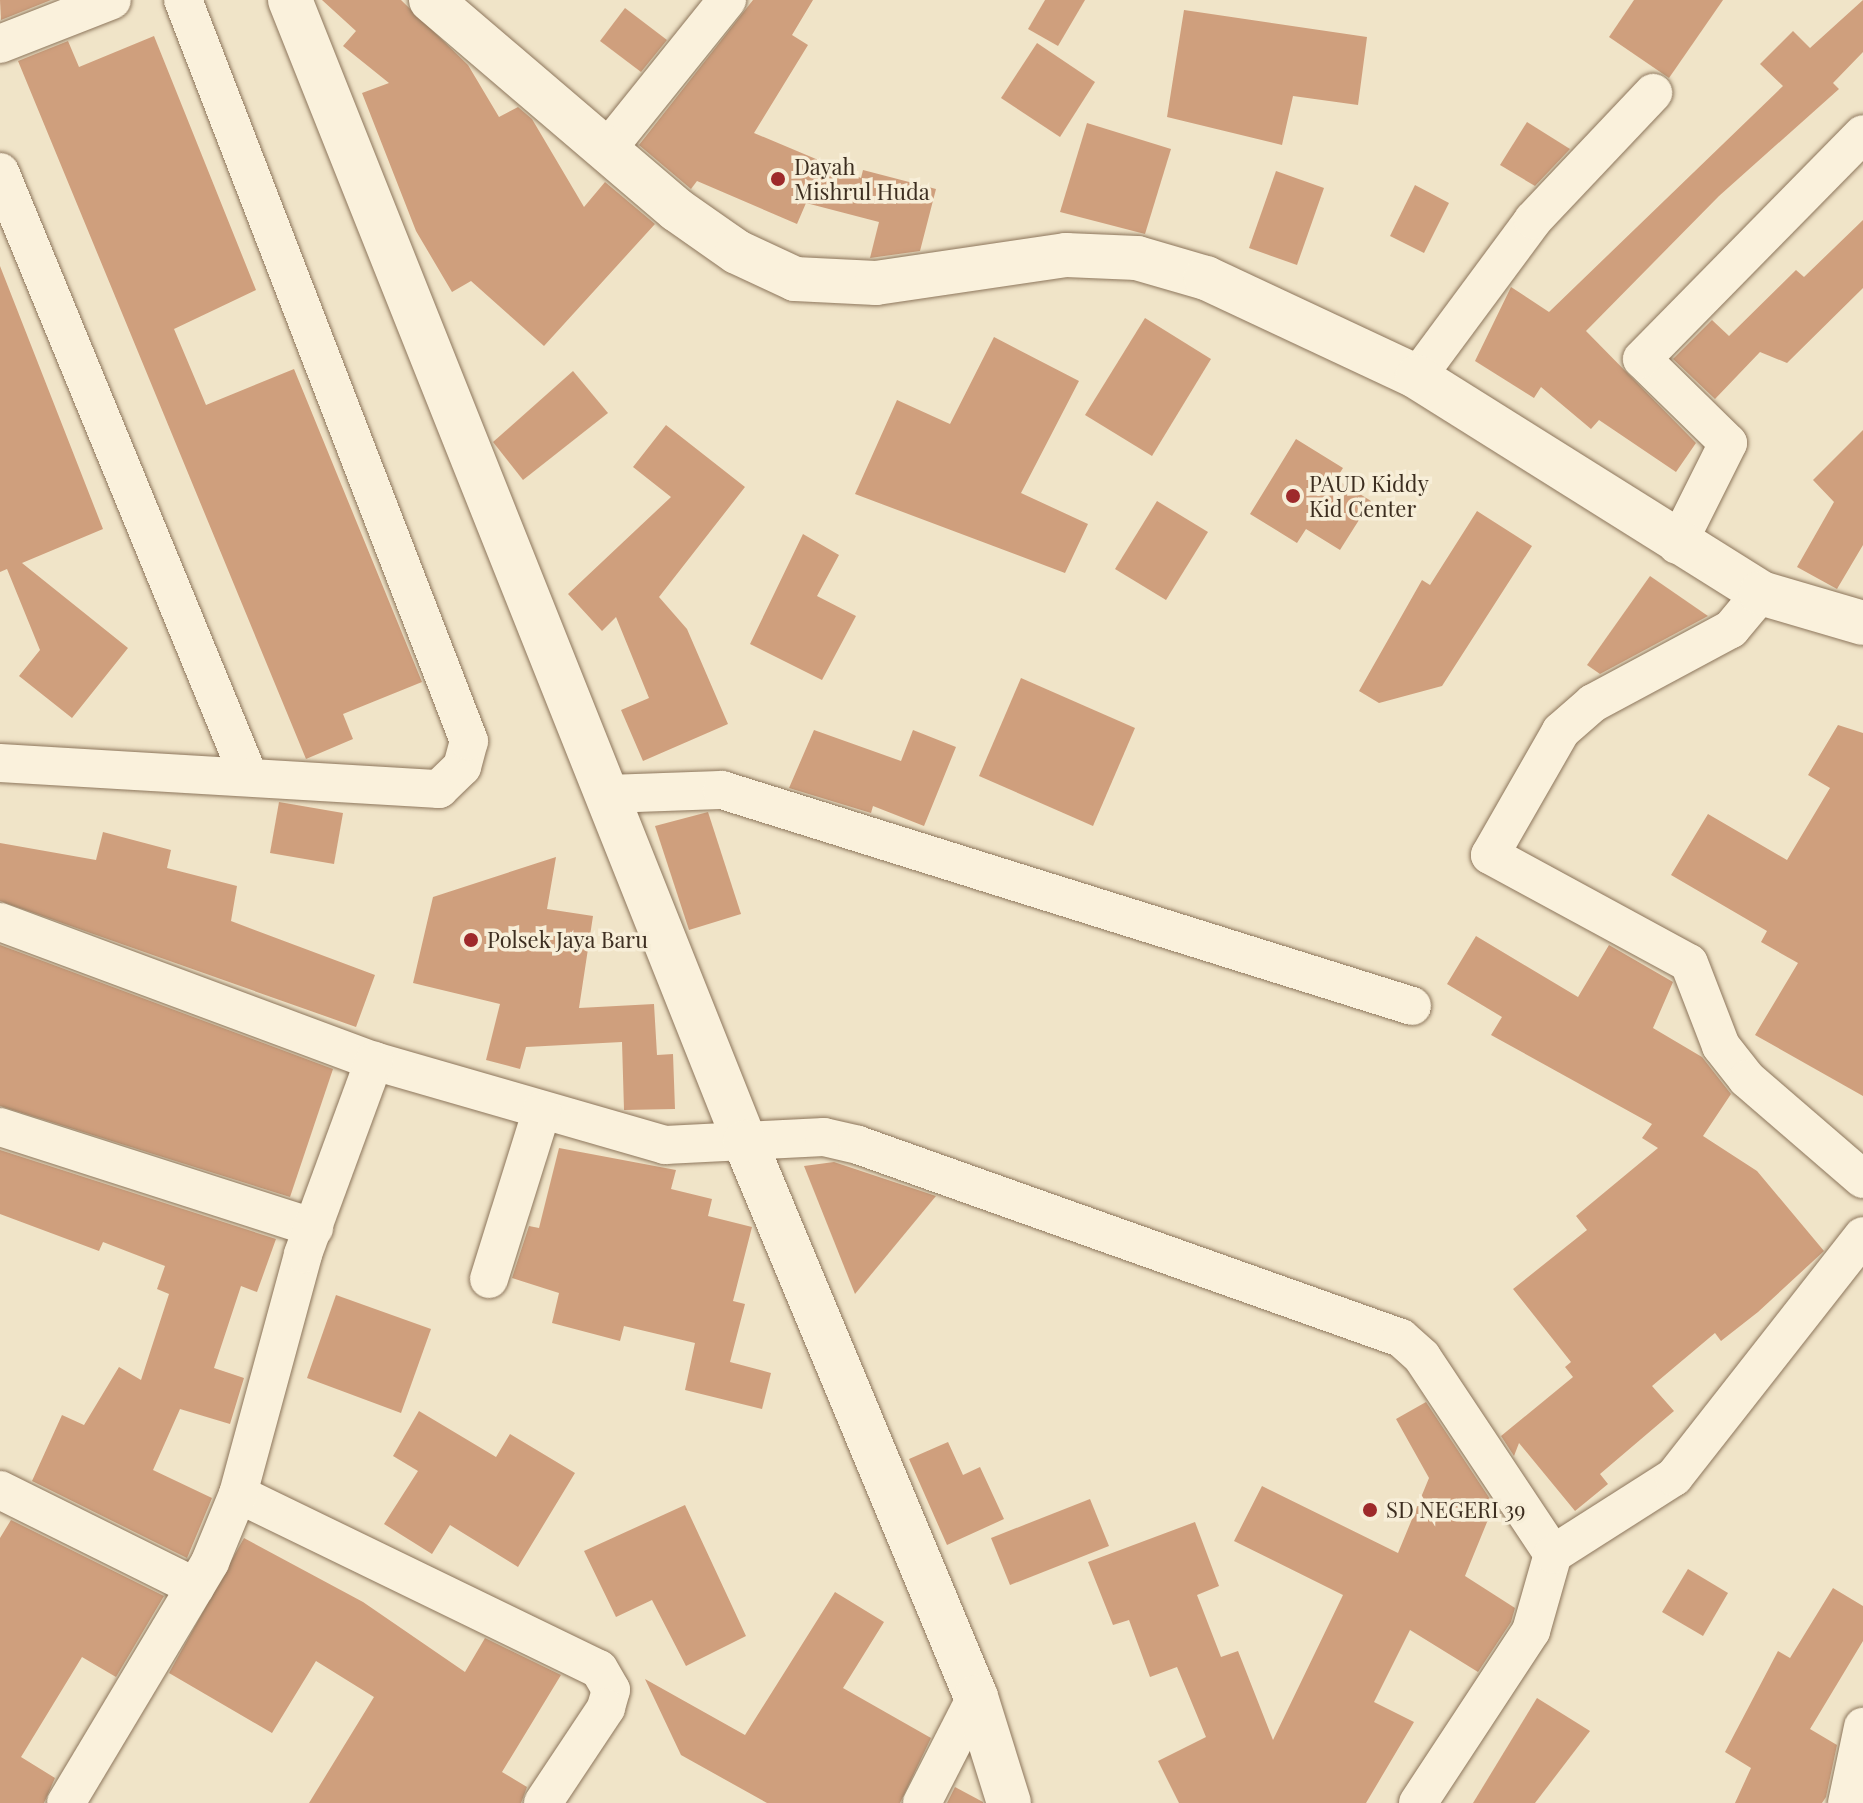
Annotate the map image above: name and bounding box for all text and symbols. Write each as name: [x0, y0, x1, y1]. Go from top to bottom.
place label: Dayah Mishrul Huda: [794, 153, 930, 204]
marker: Dayah Mishrul Huda: [769, 170, 787, 188]
place label: PAUD Kiddy Kid Center: [1309, 470, 1429, 522]
marker: PAUD Kiddy Kid Center: [1284, 487, 1302, 505]
place label: Polsek Jaya Baru: [487, 927, 648, 953]
marker: Polsek Jaya Baru: [462, 931, 480, 949]
place label: SD NEGERI 39: [1386, 1497, 1525, 1523]
marker: SD NEGERI 39: [1361, 1501, 1379, 1519]

